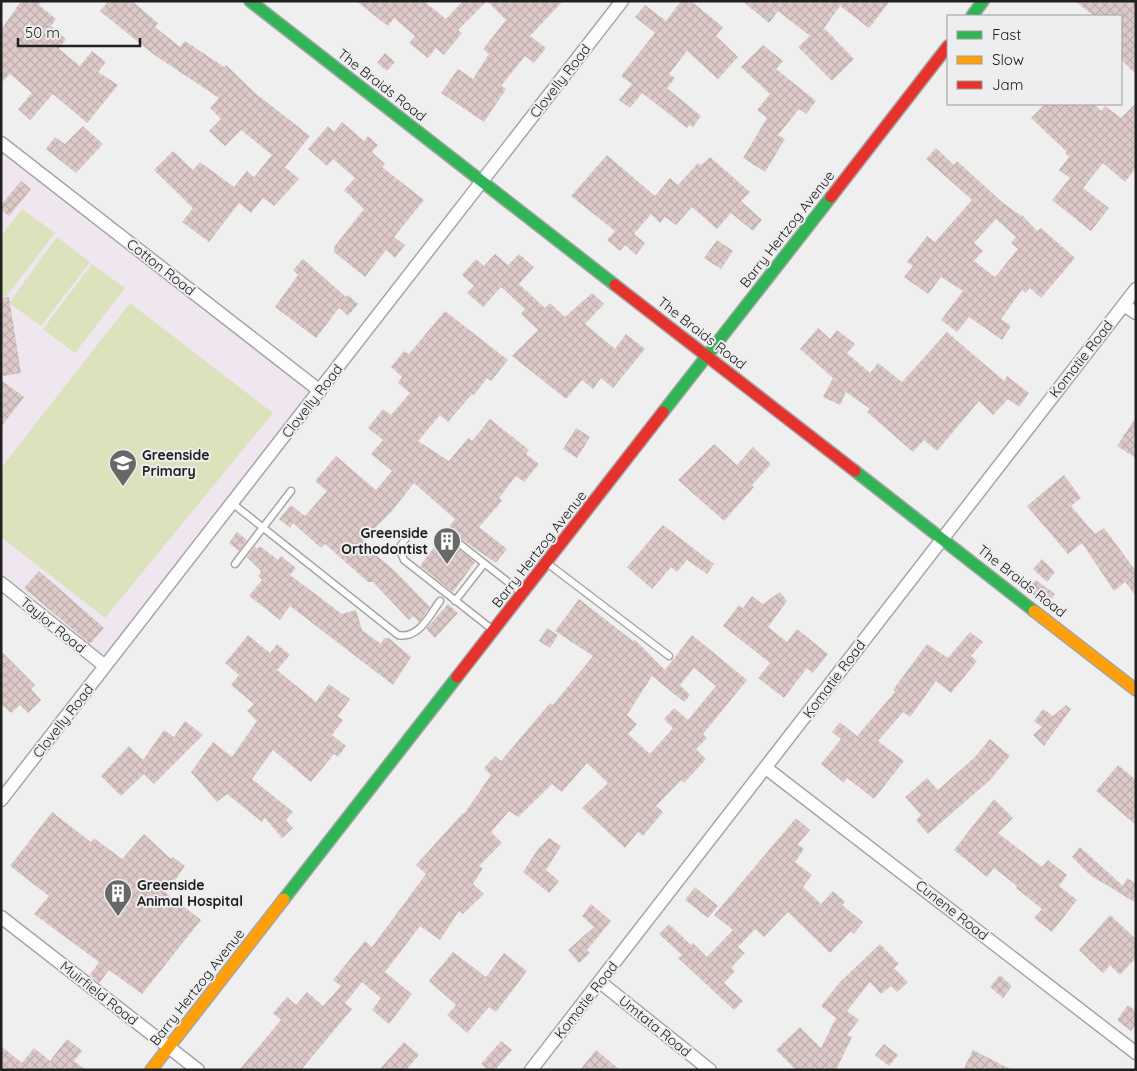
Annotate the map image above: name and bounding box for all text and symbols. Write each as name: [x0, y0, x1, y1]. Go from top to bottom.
scale bar: [18, 15, 140, 47]
legend: [947, 15, 1122, 105]
text: 50 m: [25, 23, 60, 42]
text: Fast: [992, 25, 1021, 44]
street label: Clovelly Road: [526, 41, 594, 121]
street label: The Braids Road: [334, 45, 430, 125]
text: Slow: [992, 50, 1024, 69]
text: Jam: [992, 75, 1023, 94]
street label: Barry Hertzog Avenue: [736, 167, 838, 291]
street label: Cotton Road: [123, 235, 199, 299]
street label: The Braids Road: [654, 293, 750, 373]
street label: Komatie Road: [1045, 317, 1117, 401]
street label: Clovelly Road: [278, 361, 346, 441]
place label: Greenside Primary: [142, 446, 209, 480]
school or university icon: Greenside Primary: [108, 448, 138, 487]
street label: Barry Hertzog Avenue: [488, 487, 590, 611]
place label: Greenside Orthodontist: [341, 524, 428, 558]
building icon: Greenside Orthodontist: [432, 526, 462, 565]
street label: The Braids Road: [974, 541, 1070, 621]
street label: Taylor Road: [17, 593, 89, 657]
street label: Komatie Road: [799, 636, 869, 722]
street label: Clovelly Road: [29, 681, 97, 761]
place label: Greenside Animal Hospital: [137, 876, 243, 910]
street label: Cunene Road: [912, 876, 992, 944]
building icon: Greenside Animal Hospital: [103, 878, 133, 917]
street label: Barry Hertzog Avenue: [146, 925, 248, 1049]
street label: Muirfield Road: [56, 957, 142, 1029]
street label: Komatie Road: [550, 958, 622, 1042]
street label: Umtata Road: [615, 991, 695, 1061]

